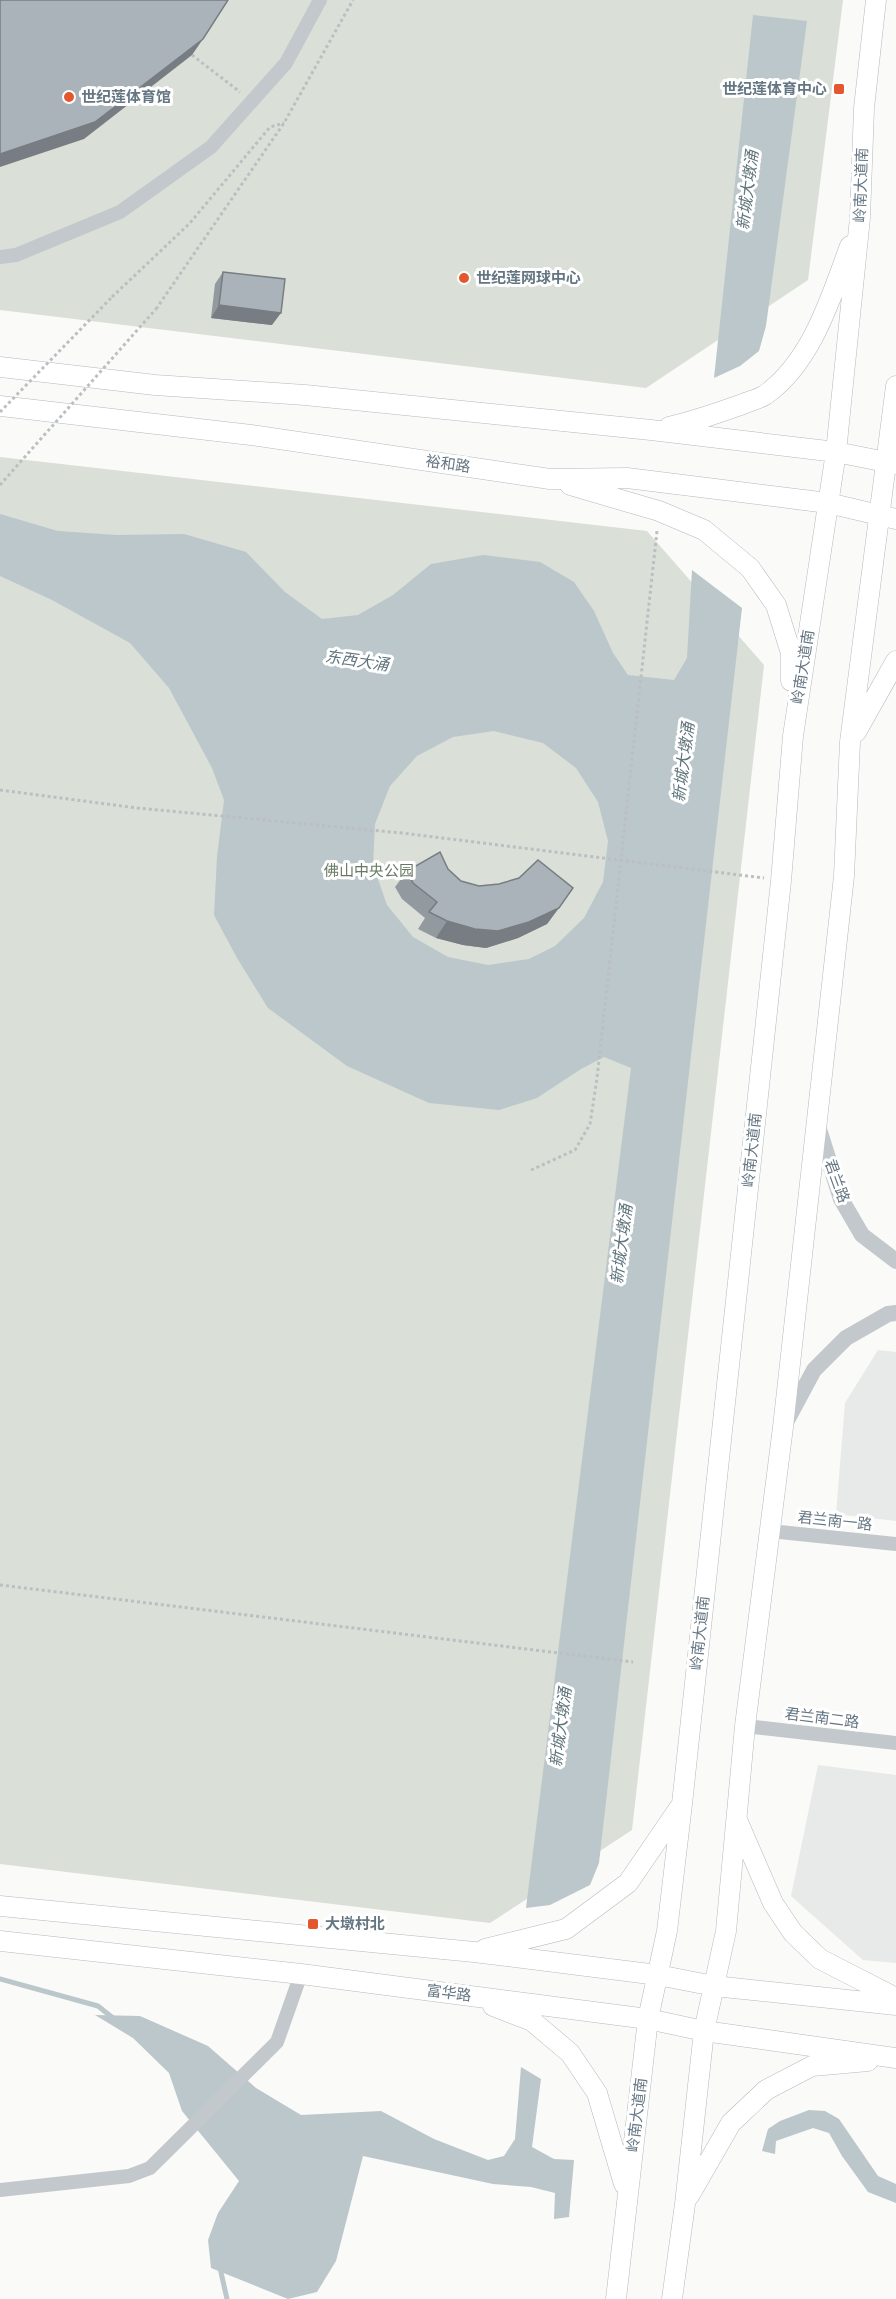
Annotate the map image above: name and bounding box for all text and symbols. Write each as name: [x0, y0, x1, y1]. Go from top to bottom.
place label: 世纪莲体育中心: [722, 80, 827, 98]
marker: 世纪莲体育中心: [832, 82, 846, 96]
place label: 世纪莲体育馆: [81, 88, 171, 106]
marker: 世纪莲体育馆: [62, 90, 76, 104]
water label: 新城大墩涌: [733, 147, 762, 231]
street label: 岭南大道南: [851, 147, 871, 223]
place label: 世纪莲网球中心: [476, 269, 581, 287]
marker: 世纪莲网球中心: [457, 271, 471, 285]
street label: 裕和路: [424, 452, 472, 476]
street label: 岭南大道南: [788, 629, 818, 705]
water label: 东西大涌: [324, 647, 392, 675]
water label: 新城大墩涌: [669, 719, 698, 803]
park label: 佛山中央公园: [324, 862, 414, 880]
street label: 岭南大道南: [739, 1112, 765, 1188]
street label: 君兰路: [821, 1157, 853, 1205]
water label: 新城大墩涌: [607, 1201, 636, 1285]
street label: 君兰南一路: [797, 1508, 873, 1534]
street label: 岭南大道南: [687, 1595, 713, 1671]
water label: 新城大墩涌: [546, 1684, 575, 1768]
street label: 君兰南二路: [784, 1704, 860, 1732]
place label: 大墩村北: [325, 1915, 385, 1933]
marker: 大墩村北: [306, 1917, 320, 1931]
street label: 富华路: [426, 1981, 472, 2005]
street label: 岭南大道南: [623, 2077, 651, 2153]

